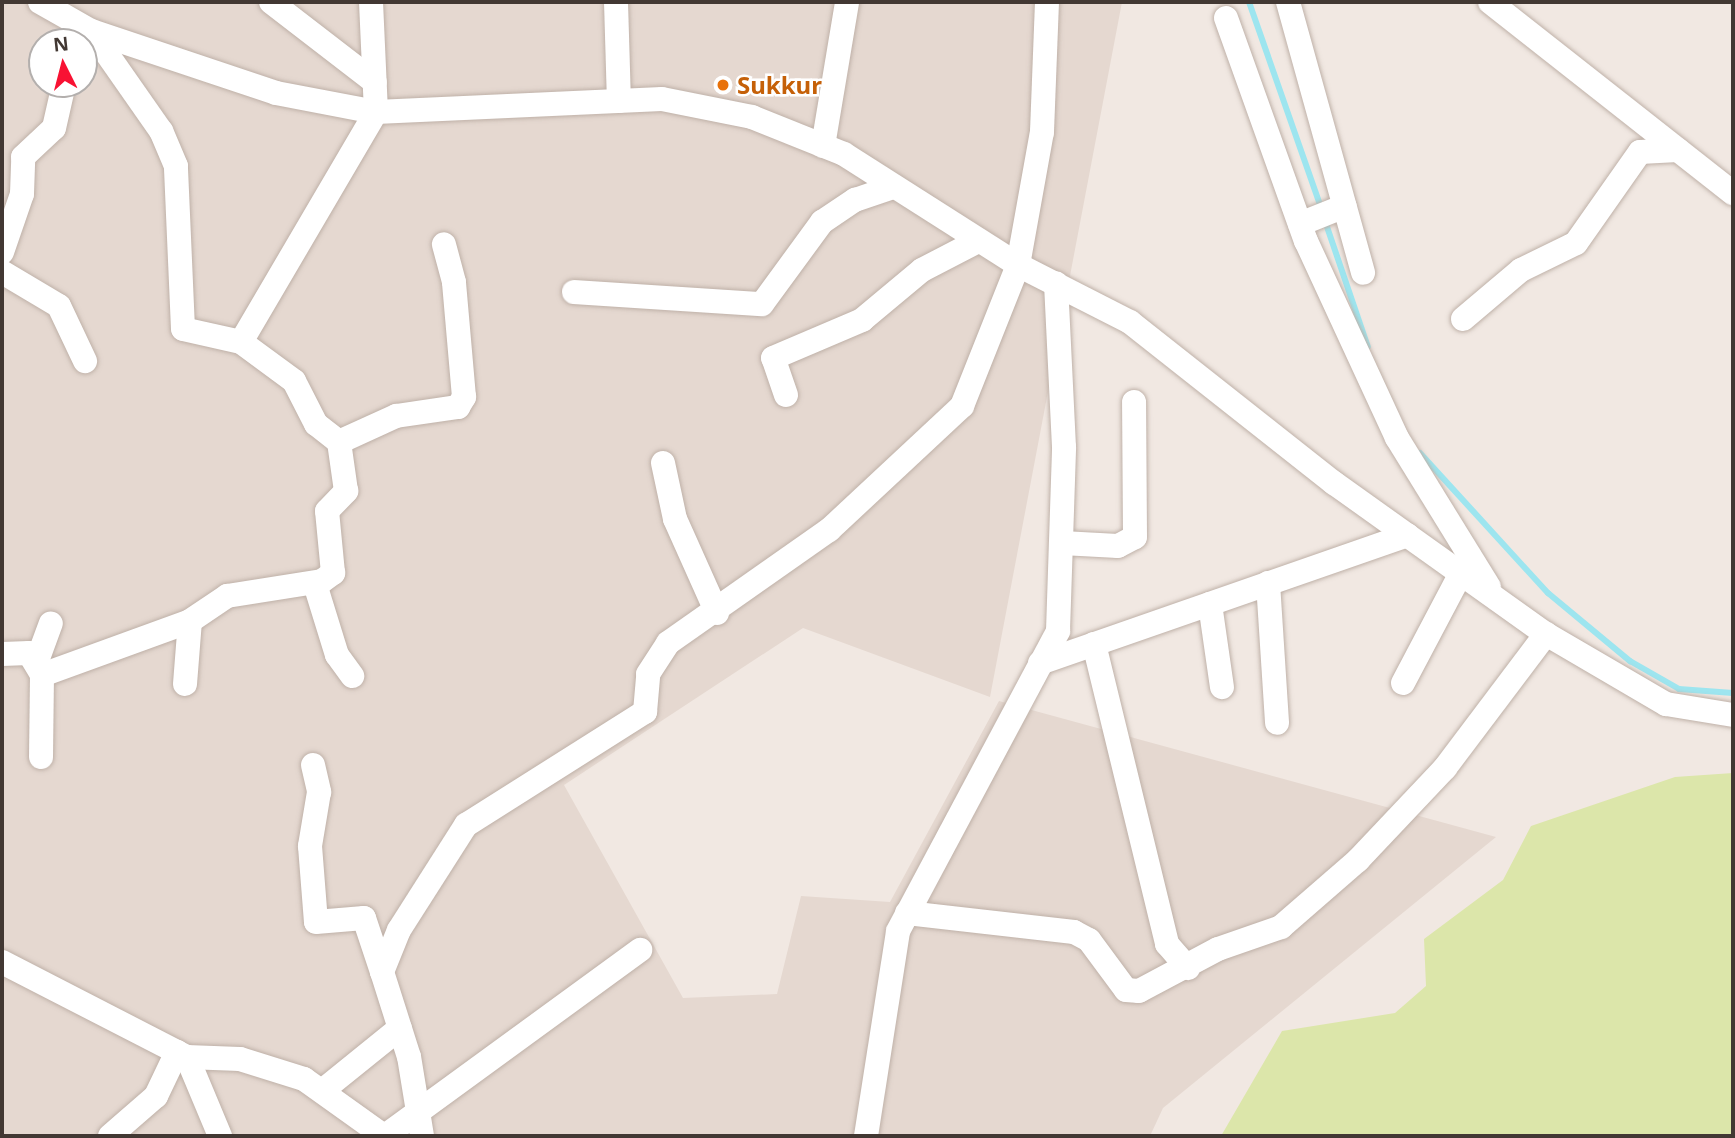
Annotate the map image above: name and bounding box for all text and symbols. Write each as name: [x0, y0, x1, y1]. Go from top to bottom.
north arrow: [28, 28, 98, 98]
text: N: [52, 30, 70, 58]
place label: Sukkur: [737, 71, 822, 99]
marker: Sukkur: [715, 77, 731, 93]

